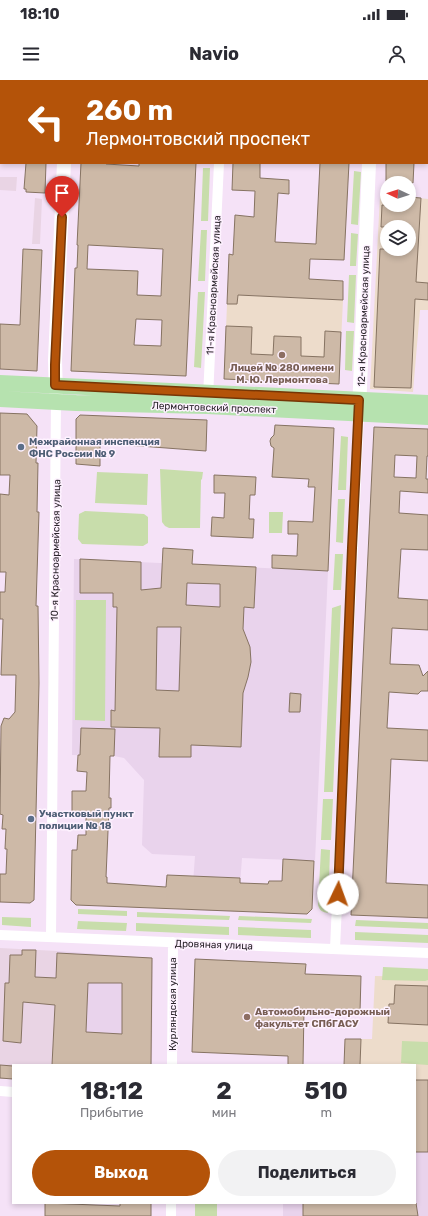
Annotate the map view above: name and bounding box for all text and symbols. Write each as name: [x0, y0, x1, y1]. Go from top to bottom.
text: 18:10: [20, 5, 60, 23]
icon: menu: [20, 43, 42, 65]
text: Navio: [189, 43, 239, 65]
icon: person: [386, 43, 408, 65]
text: 260 m: [86, 94, 173, 127]
icon: left: [20, 96, 72, 148]
text: Лермонтовский проспект: [86, 128, 310, 150]
pin: [45, 176, 79, 217]
north arrow: [380, 176, 416, 212]
map controls: [380, 176, 416, 256]
icon: arrive: [51, 182, 73, 204]
street label: 11-я Красноармейская улица: [204, 215, 224, 355]
button: layers: [380, 220, 416, 256]
street label: 12-я Красноармейская улица: [356, 245, 372, 387]
marker: Лицей № 280 имени М. Ю. Лермонтова: [277, 350, 287, 360]
place label: Лицей № 280 имени М. Ю. Лермонтова: [230, 362, 334, 386]
street label: Лермонтовский проспект: [152, 400, 276, 416]
place label: Межрайонная инспекция ФНС России № 9: [29, 436, 160, 460]
marker: Межрайонная инспекция ФНС России № 9: [16, 442, 26, 452]
street label: 10-я Красноармейская улица: [49, 479, 63, 621]
place label: Участковый пункт полиции № 18: [39, 808, 134, 832]
marker: Участковый пункт полиции № 18: [26, 814, 36, 824]
position arrow: [317, 873, 359, 915]
street label: Дровяная улица: [175, 938, 253, 952]
street label: Курляндская улица: [167, 957, 179, 1051]
place label: Автомобильно-дорожный факультет СПбГАСУ: [255, 1006, 390, 1030]
marker: Автомобильно-дорожный факультет СПбГАСУ: [242, 1012, 252, 1022]
text: 18:12: [80, 1077, 143, 1105]
text: 2: [216, 1077, 232, 1105]
text: 510: [304, 1077, 348, 1105]
text: Прибытие: [80, 1105, 144, 1120]
text: мин: [212, 1105, 236, 1120]
text: m: [320, 1105, 332, 1120]
button: Выход: [32, 1150, 210, 1196]
button: Поделиться: [218, 1150, 396, 1196]

